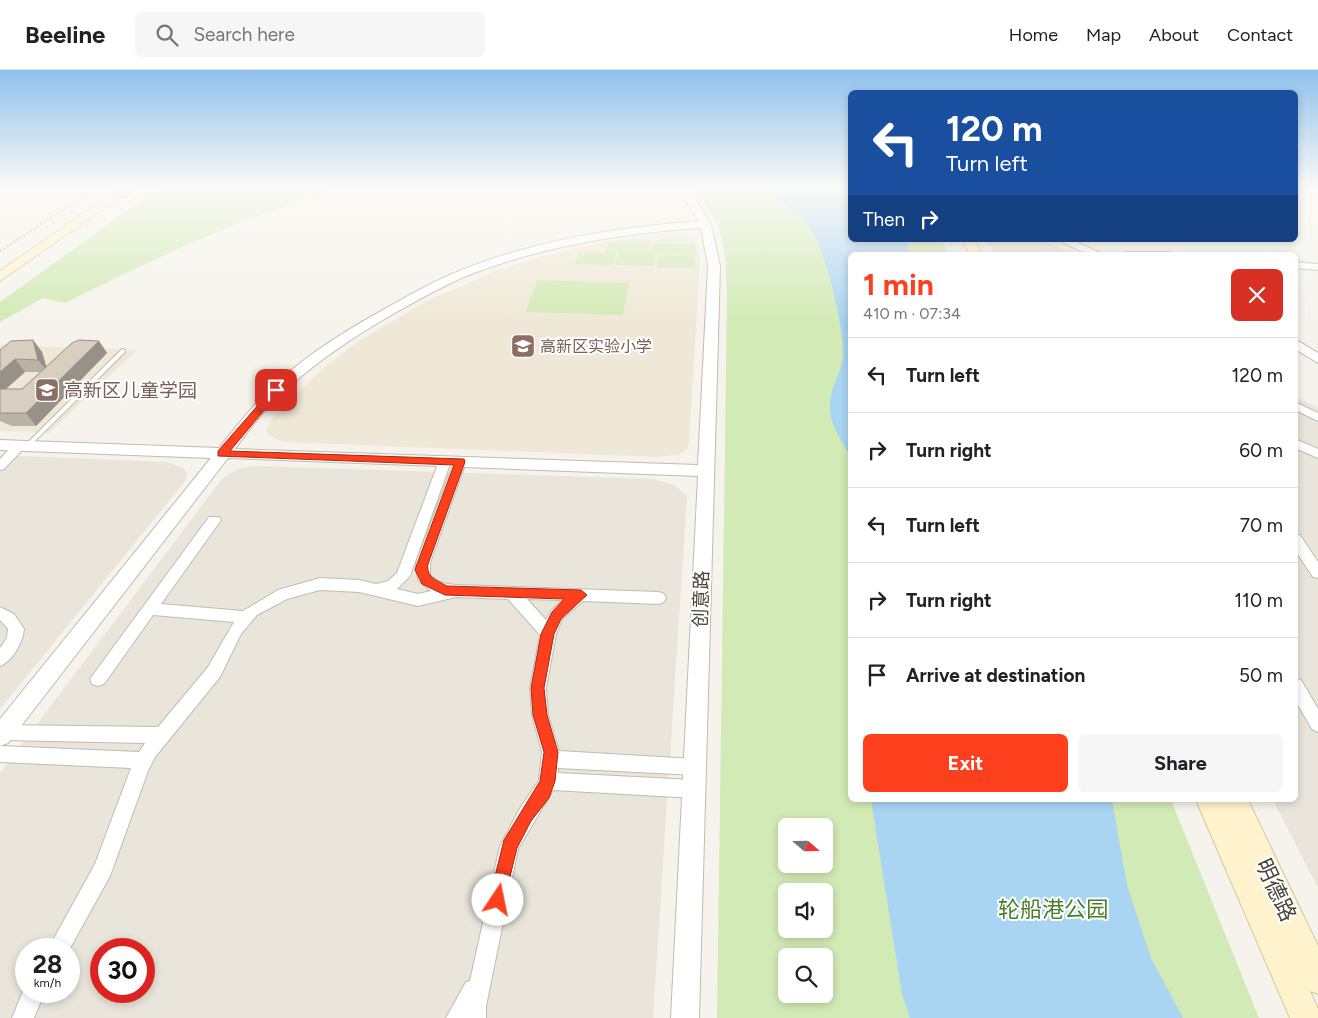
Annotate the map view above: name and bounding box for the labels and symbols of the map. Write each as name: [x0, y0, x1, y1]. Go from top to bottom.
school or university icon: 高新区实验小学: [510, 333, 536, 359]
place label: 高新区实验小学: [540, 337, 652, 356]
pin: [255, 369, 297, 411]
school or university icon: 高新区儿童学园: [34, 377, 60, 403]
place label: 高新区儿童学园: [64, 379, 197, 402]
street label: 创意路: [689, 570, 713, 628]
north arrow: [778, 818, 832, 872]
street label: 明德路: [1250, 854, 1302, 926]
position arrow: [471, 873, 523, 925]
park label: 轮船港公园: [998, 896, 1108, 923]
speed limit sign: 30: [90, 938, 155, 1003]

